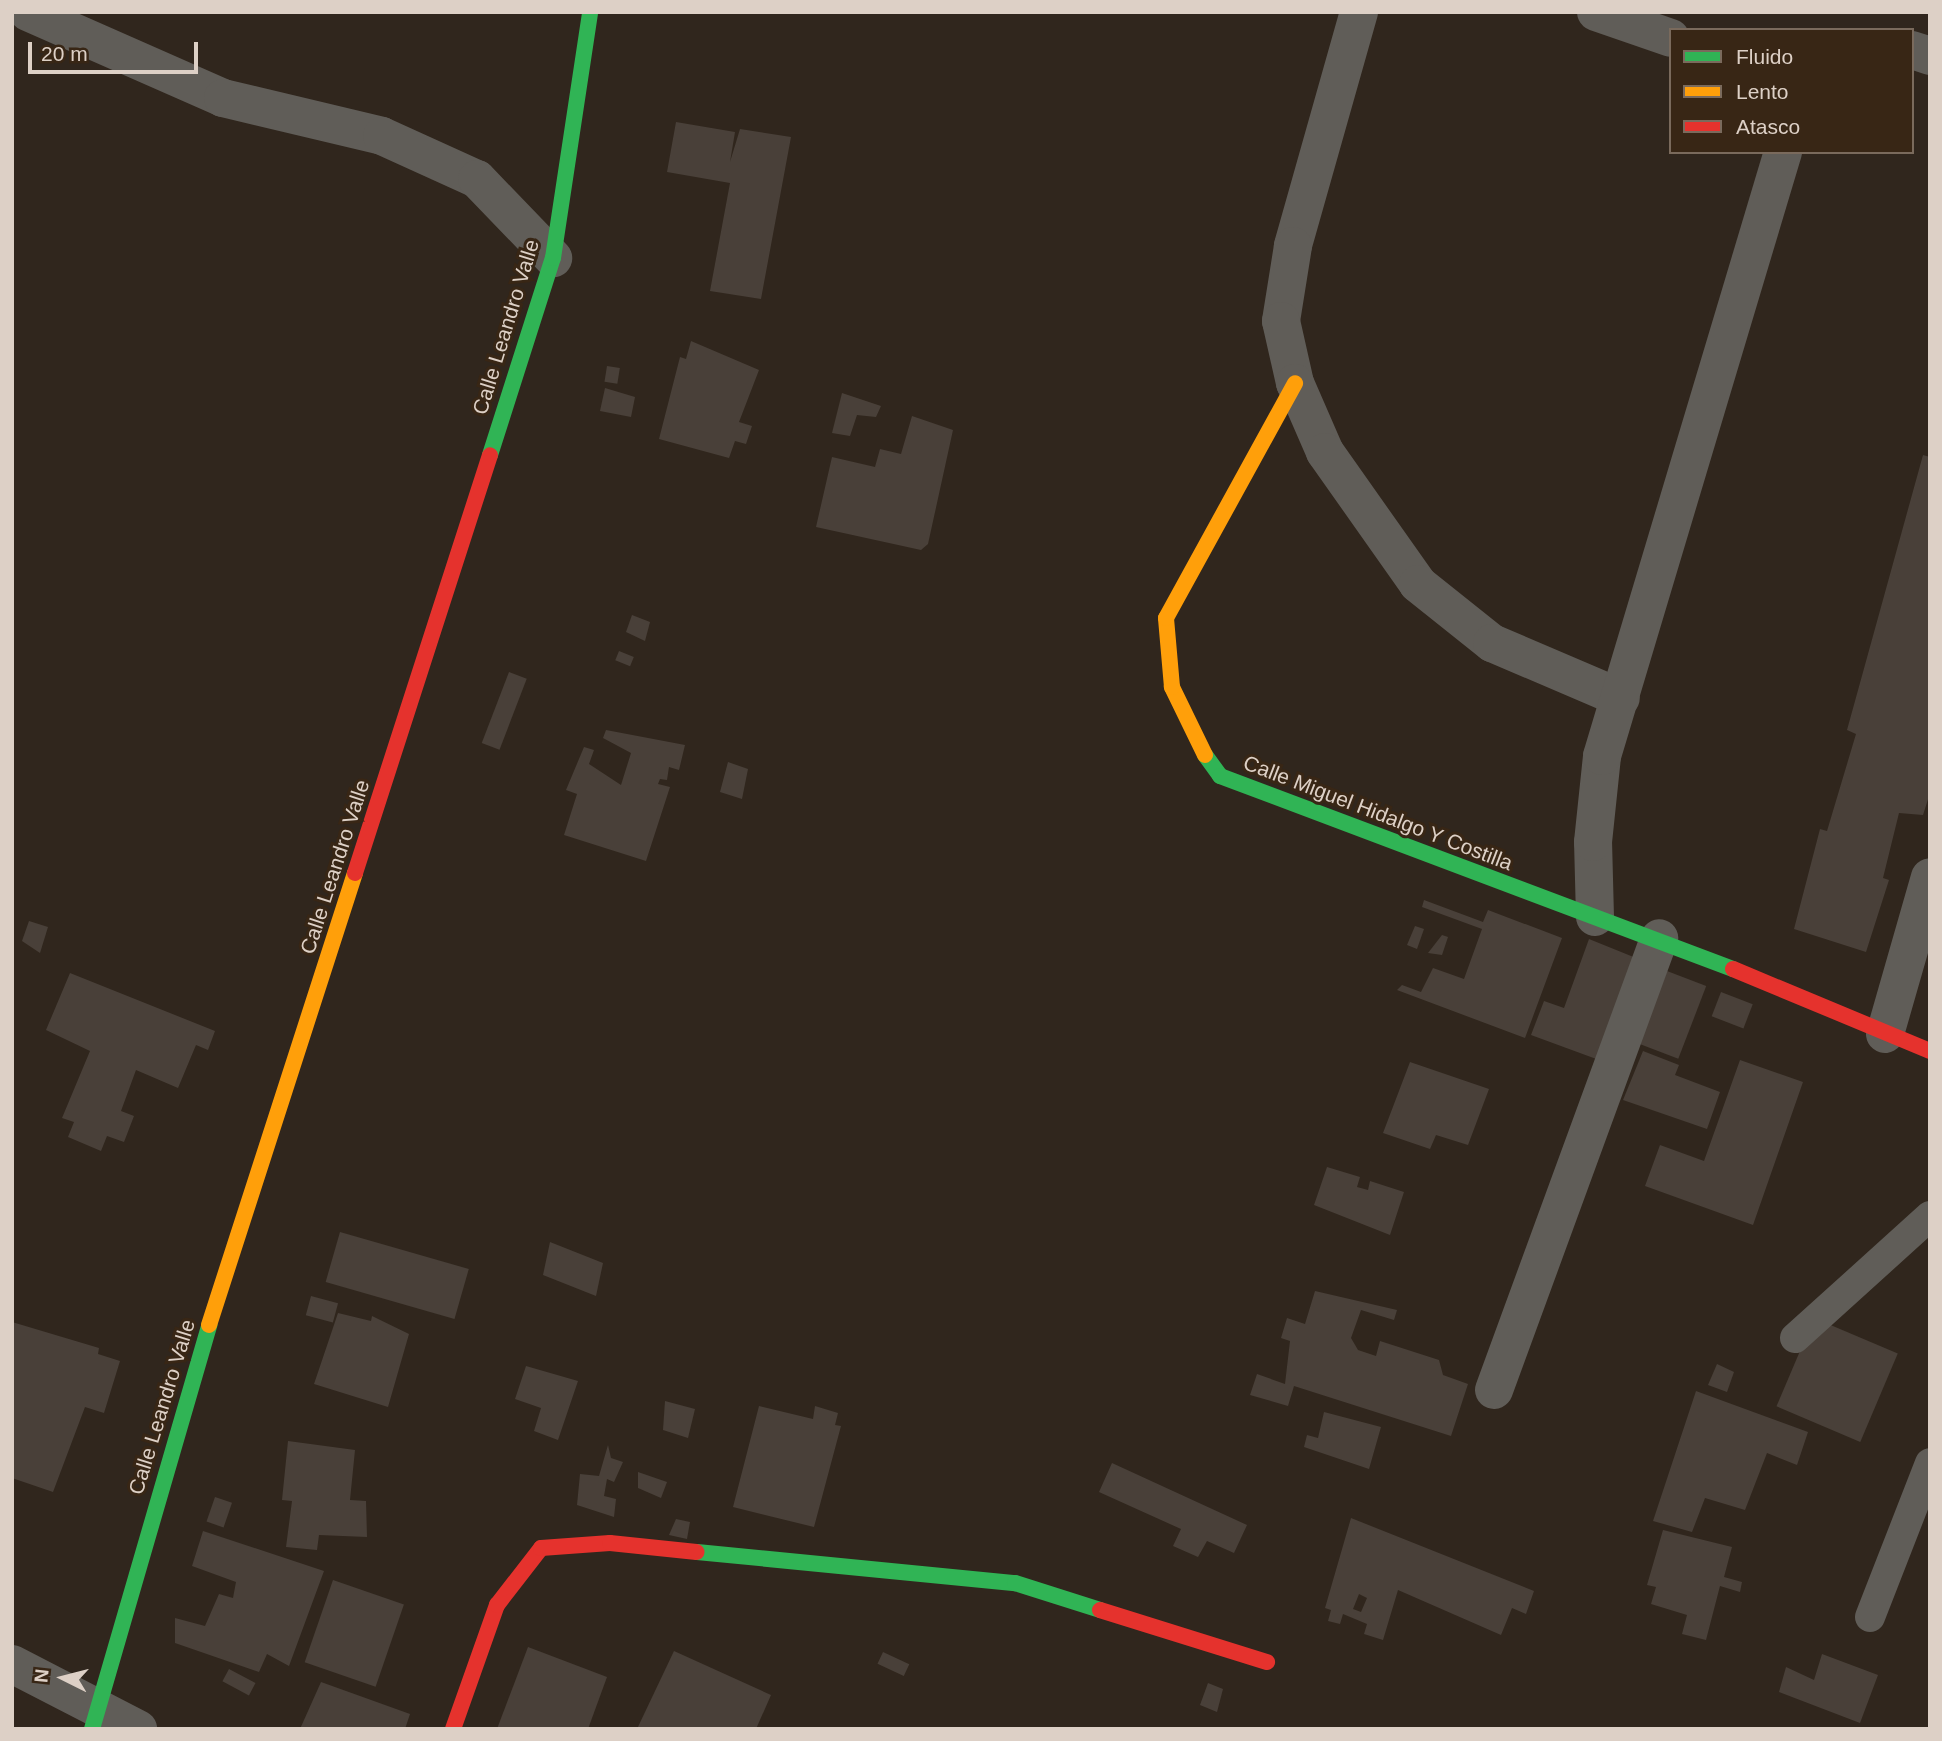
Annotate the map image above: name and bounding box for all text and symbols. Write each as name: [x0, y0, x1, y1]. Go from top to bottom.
scale bar: [32, 28, 201, 72]
legend: [1669, 28, 1914, 154]
text: 20 m: [41, 42, 88, 65]
text: Fluido: [1736, 45, 1793, 68]
text: Lento: [1736, 80, 1789, 103]
text: Atasco: [1736, 115, 1800, 138]
street label: Calle Leandro Valle: [467, 236, 545, 418]
street label: Calle Miguel Hidalgo Y Costilla: [1239, 750, 1517, 876]
street label: Calle Leandro Valle: [295, 777, 375, 957]
street label: Calle Leandro Valle: [123, 1316, 201, 1498]
north arrow: [28, 1643, 98, 1713]
text: N: [30, 1668, 53, 1684]

